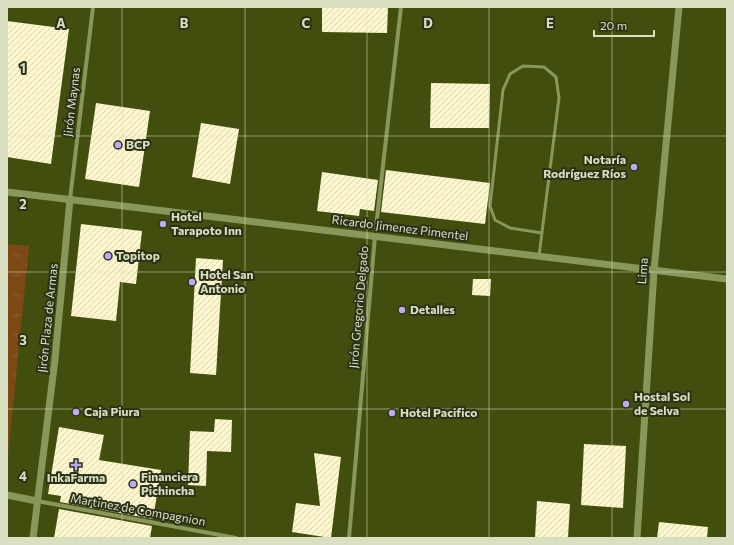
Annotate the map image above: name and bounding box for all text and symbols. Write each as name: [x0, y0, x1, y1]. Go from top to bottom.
scale bar: [594, 12, 654, 38]
text: A: [56, 15, 66, 31]
text: B: [180, 15, 189, 31]
text: C: [302, 15, 311, 31]
text: D: [423, 15, 433, 31]
text: E: [546, 15, 554, 31]
text: 20 m: [600, 18, 627, 32]
text: 1: [20, 60, 26, 76]
street label: Jirón Maynas: [60, 66, 83, 138]
place label: BCP: [126, 137, 150, 151]
marker: BCP: [113, 140, 123, 150]
place label: Notaría Rodríguez Ríos: [543, 152, 626, 180]
marker: Notaría Rodríguez Ríos: [629, 162, 639, 172]
text: 2: [19, 196, 27, 212]
place label: Hotel Tarapoto Inn: [171, 209, 242, 237]
street label: Ricardo Jimenez Pimentel: [331, 212, 469, 243]
marker: Hotel Tarapoto Inn: [158, 219, 168, 229]
street label: Jirón Gregorio Delgado: [346, 245, 371, 369]
place label: Topitop: [116, 248, 160, 262]
marker: Topitop: [103, 251, 113, 261]
street label: Lima: [634, 257, 650, 285]
street label: Jirón Plaza de Armas: [34, 263, 61, 373]
place label: Hotel San Antonio: [200, 267, 254, 295]
marker: Hotel San Antonio: [187, 277, 197, 287]
place label: Detalles: [410, 302, 455, 316]
marker: Detalles: [397, 305, 407, 315]
text: 3: [19, 332, 27, 348]
place label: Hostal Sol de Selva: [634, 389, 690, 417]
marker: Hostal Sol de Selva: [621, 399, 631, 409]
place label: Caja Piura: [84, 404, 140, 418]
place label: Hotel Pacifico: [400, 405, 478, 419]
marker: Caja Piura: [71, 407, 81, 417]
marker: Hotel Pacifico: [387, 408, 397, 418]
marker: InkaFarma: [71, 460, 81, 470]
text: 4: [19, 468, 27, 484]
place label: Financiera Pichincha: [141, 469, 198, 497]
place label: InkaFarma: [47, 470, 105, 484]
marker: Financiera Pichincha: [128, 479, 138, 489]
street label: Martinez de Compagnion: [69, 490, 207, 528]

